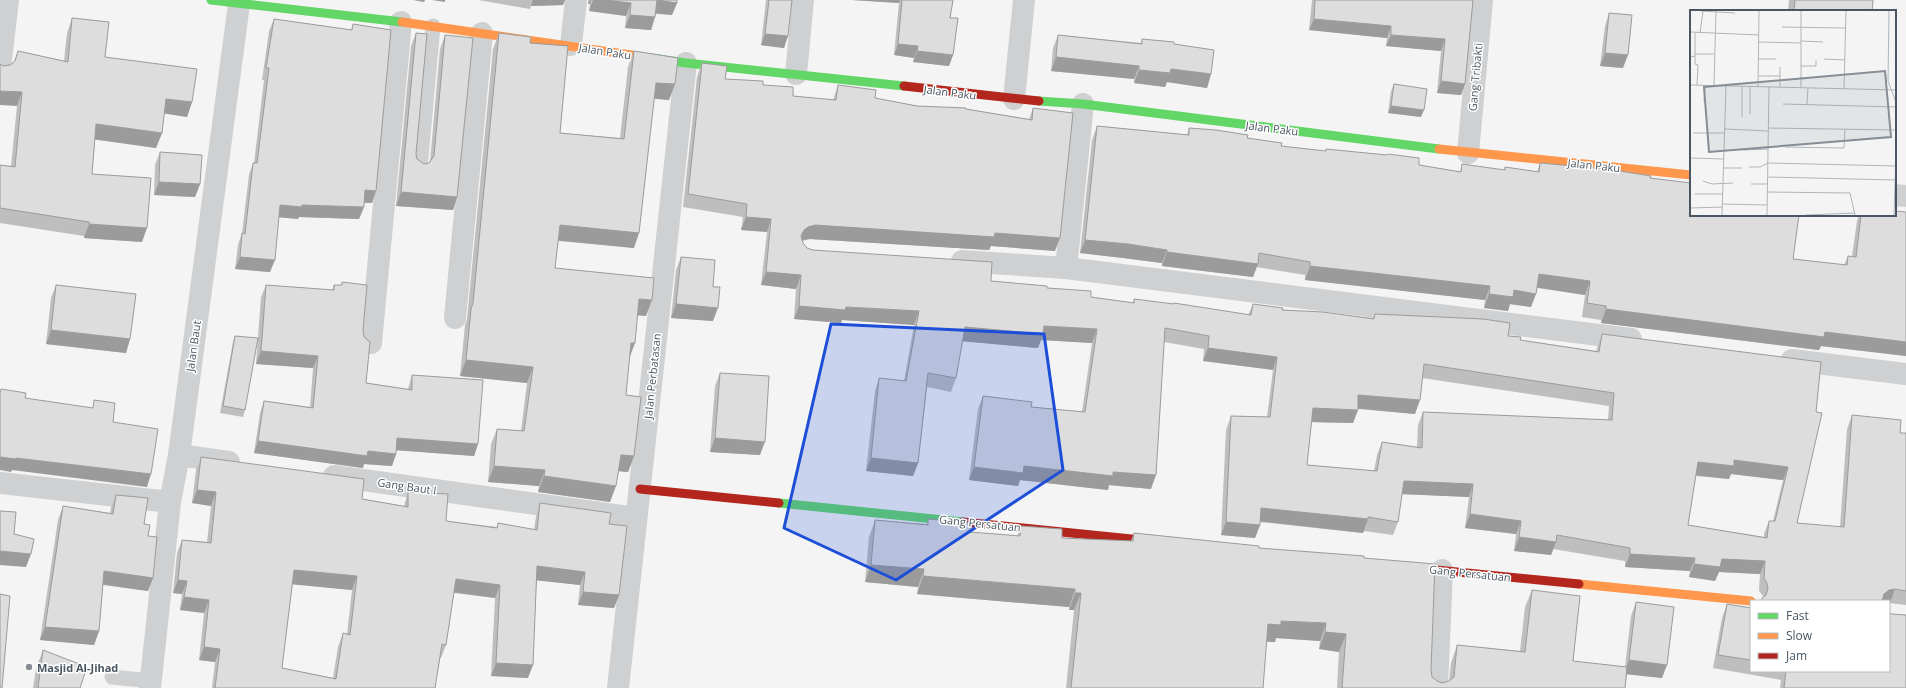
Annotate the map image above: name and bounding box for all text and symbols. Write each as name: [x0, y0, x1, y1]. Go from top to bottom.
inset map: [1690, 10, 1896, 216]
street label: Jalan Paku: [577, 39, 632, 63]
street label: Gang Tribakti: [1465, 42, 1485, 112]
street label: Jalan Paku: [922, 81, 977, 103]
street label: Jalan Paku: [1244, 117, 1299, 139]
street label: Jalan Paku: [1566, 155, 1621, 175]
street label: Jalan Baut: [182, 319, 204, 374]
street label: Jalan Perbatasan: [640, 333, 664, 420]
street label: Gang Baut I: [376, 474, 438, 498]
street label: Gang Persatuan: [939, 511, 1021, 535]
street label: Gang Persatuan: [1429, 561, 1511, 585]
legend: [1750, 600, 1890, 672]
text: Fast: [1786, 607, 1809, 624]
text: Slow: [1786, 627, 1813, 644]
text: Jam: [1785, 647, 1807, 664]
place label: Masjid Al-Jihad: [37, 660, 118, 675]
marker: Masjid Al-Jihad: [24, 662, 34, 672]

